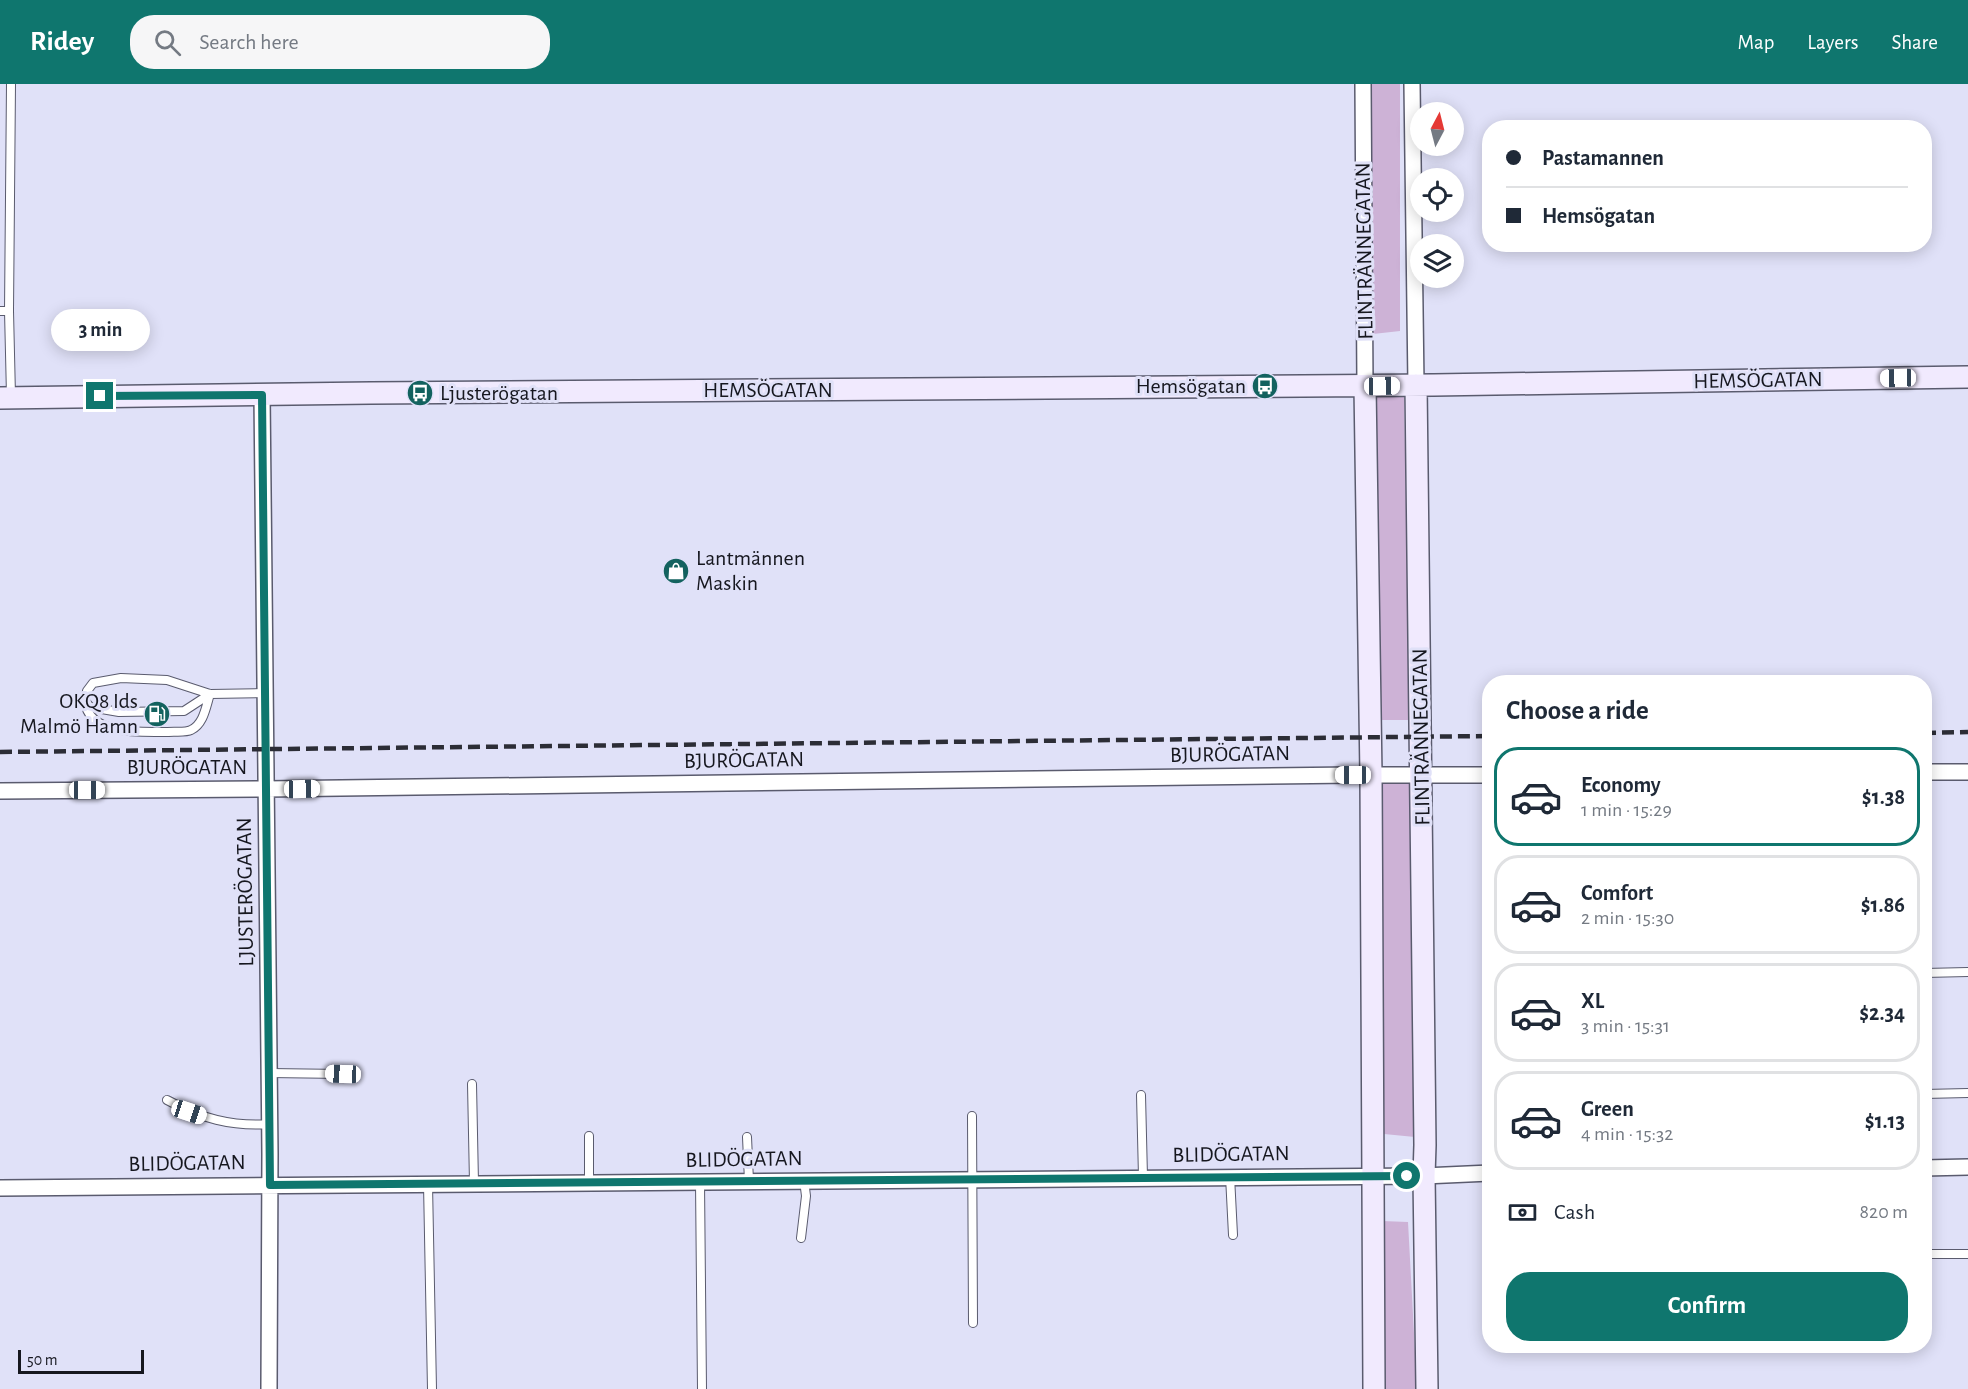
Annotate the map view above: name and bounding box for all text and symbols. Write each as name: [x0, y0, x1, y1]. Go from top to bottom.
search box: [130, 15, 550, 69]
icon: search: [151, 26, 184, 59]
text: Ridey: [30, 28, 94, 56]
text: Search here: [199, 31, 299, 53]
text: Map: [1738, 32, 1774, 53]
text: Layers: [1807, 32, 1858, 53]
text: Share: [1891, 32, 1938, 53]
north arrow: [1410, 102, 1464, 156]
map controls: [1410, 102, 1464, 288]
text: Pastamannen: [1542, 147, 1664, 169]
street label: FLINTRÄNNEGATAN: [1351, 162, 1377, 340]
button: locate: [1410, 168, 1464, 222]
text: Hemsögatan: [1542, 205, 1655, 227]
button: layers: [1410, 234, 1464, 288]
callout: 3 min: [51, 309, 150, 351]
text: 3 min: [79, 320, 122, 340]
street label: HEMSÖGATAN: [1693, 368, 1823, 392]
car: [1880, 369, 1916, 387]
bus stop icon: Hemsögatan: [1250, 371, 1280, 401]
place label: Hemsögatan: [1136, 375, 1246, 397]
car: [1364, 377, 1400, 395]
bus stop icon: Ljusterögatan: [405, 378, 435, 408]
street label: HEMSÖGATAN: [703, 379, 833, 401]
route end: [86, 382, 113, 409]
place label: Ljusterögatan: [440, 382, 558, 404]
place label: Lantmännen Maskin: [696, 547, 805, 594]
shop icon: Lantmännen Maskin: [661, 556, 691, 586]
street label: FLINTRÄNNEGATAN: [1408, 648, 1434, 826]
place label: OKQ8 Ids Malmö Hamn: [20, 690, 138, 737]
text: Choose a ride: [1506, 697, 1649, 724]
fuel station icon: OKQ8 Ids Malmö Hamn: [142, 699, 172, 729]
street label: BJURÖGATAN: [1170, 742, 1290, 766]
street label: BJURÖGATAN: [684, 748, 804, 772]
street label: BJURÖGATAN: [127, 756, 247, 778]
car: [1335, 766, 1371, 784]
icon: car: [1509, 770, 1563, 824]
text: Economy: [1581, 774, 1661, 796]
car: [284, 780, 320, 798]
car: [69, 781, 105, 799]
text: $1.38: [1862, 786, 1905, 808]
text: 1 min · 15:29: [1581, 800, 1672, 820]
street label: LJUSTERÖGATAN: [233, 817, 257, 967]
icon: car: [1509, 878, 1563, 932]
text: Comfort: [1581, 882, 1653, 904]
text: $1.86: [1861, 894, 1905, 916]
text: 2 min · 15:30: [1581, 908, 1674, 928]
icon: car: [1509, 986, 1563, 1040]
text: XL: [1581, 990, 1604, 1012]
text: $2.34: [1859, 1002, 1905, 1024]
text: 3 min · 15:31: [1581, 1016, 1670, 1036]
car: [325, 1064, 361, 1084]
icon: car: [1509, 1094, 1563, 1148]
car: [169, 1098, 209, 1126]
text: Green: [1581, 1098, 1634, 1120]
text: $1.13: [1865, 1110, 1905, 1132]
text: 4 min · 15:32: [1581, 1124, 1673, 1144]
street label: BLIDÖGATAN: [1172, 1142, 1290, 1166]
street label: BLIDÖGATAN: [685, 1147, 803, 1171]
street label: BLIDÖGATAN: [128, 1151, 246, 1175]
route start: [1393, 1162, 1420, 1189]
icon: cash: [1506, 1196, 1539, 1229]
text: Cash: [1554, 1201, 1595, 1223]
text: 820 m: [1860, 1202, 1908, 1222]
button: Confirm: [1506, 1272, 1908, 1341]
scale bar: [18, 1347, 144, 1374]
text: 50 m: [27, 1352, 58, 1368]

